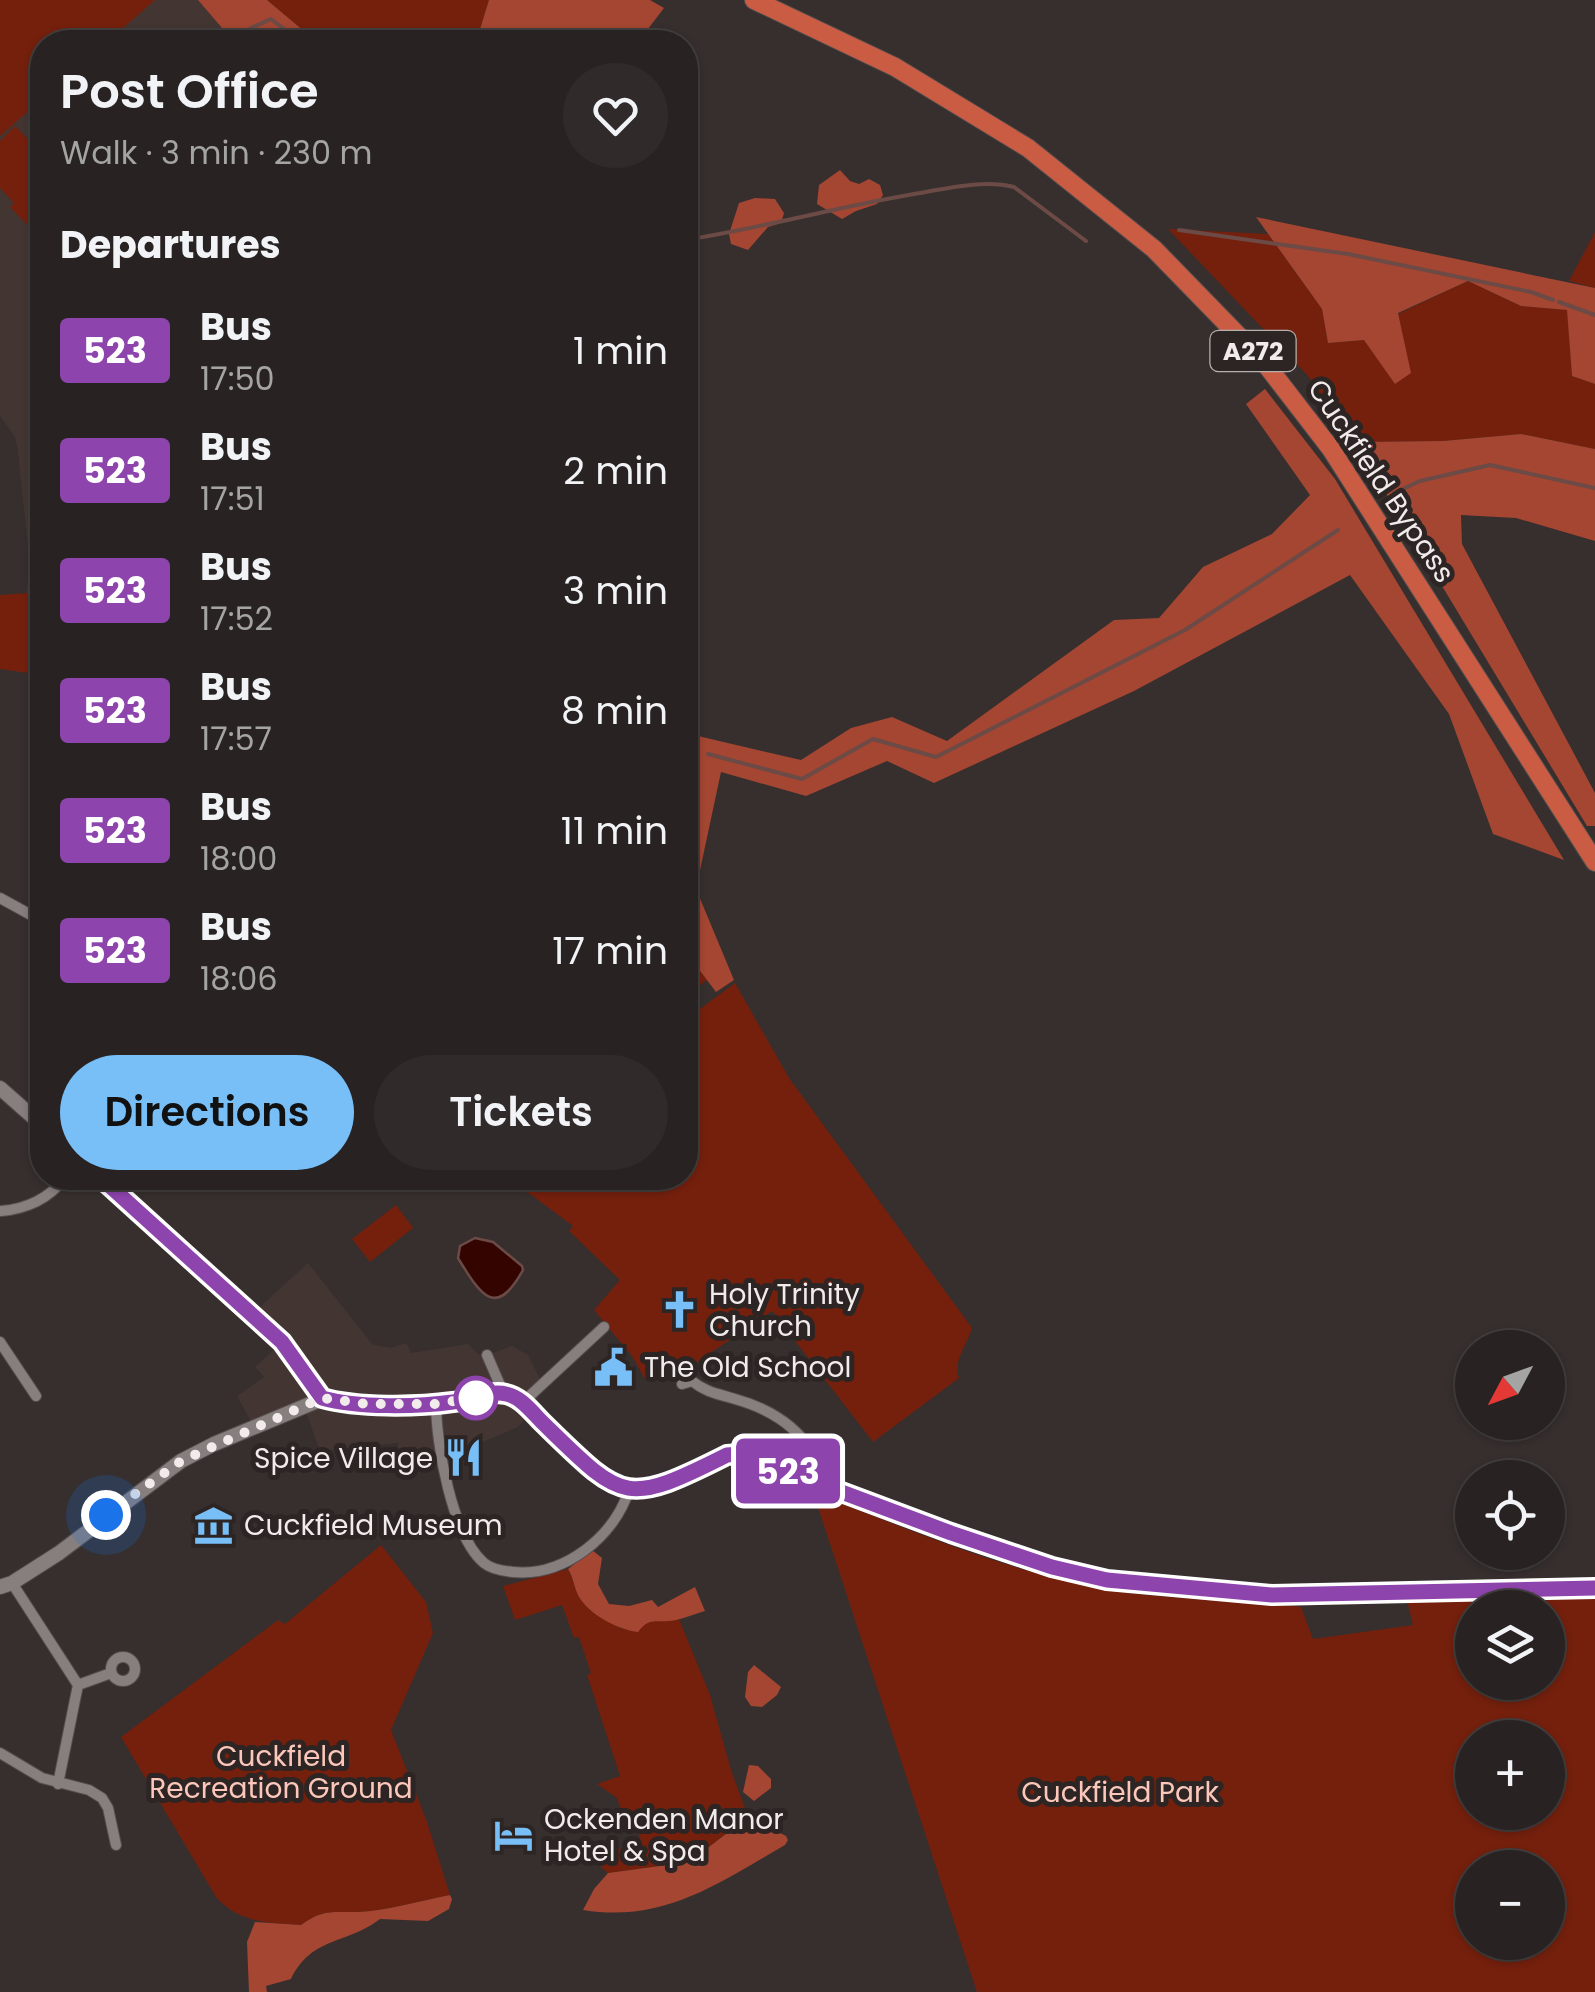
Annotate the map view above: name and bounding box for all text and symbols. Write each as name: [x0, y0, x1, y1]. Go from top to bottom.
text: Post Office: [60, 58, 319, 125]
button: heart: [563, 63, 668, 168]
text: Walk · 3 min · 230 m: [60, 130, 373, 175]
text: Departures: [60, 218, 281, 271]
text: Bus: [200, 300, 272, 353]
text: 1 min: [573, 324, 668, 377]
text: 523: [83, 326, 147, 375]
road number: A272: [1210, 331, 1296, 371]
text: 17:50: [200, 356, 275, 401]
street label: Cuckfield Bypass: [1298, 372, 1464, 590]
text: Bus: [200, 420, 272, 473]
text: 2 min: [563, 444, 668, 497]
text: 523: [83, 446, 147, 495]
text: 17:51: [200, 476, 265, 521]
text: Bus: [200, 540, 272, 593]
text: 3 min: [563, 564, 668, 617]
text: 523: [83, 566, 147, 615]
text: 17:52: [200, 596, 273, 641]
text: Bus: [200, 660, 272, 713]
text: 8 min: [561, 684, 668, 737]
text: 523: [83, 686, 147, 735]
text: 17:57: [200, 716, 272, 761]
text: Bus: [200, 780, 272, 833]
text: 11 min: [561, 804, 668, 857]
text: 523: [83, 806, 147, 855]
text: 18:00: [200, 836, 277, 881]
text: Bus: [200, 900, 272, 953]
text: 17 min: [552, 924, 668, 977]
text: 523: [83, 926, 147, 975]
text: 18:06: [200, 956, 278, 1001]
button: Directions: [60, 1055, 354, 1170]
button: Tickets: [374, 1055, 668, 1170]
place label: Holy Trinity Church: [709, 1275, 860, 1346]
church icon: Holy Trinity Church: [658, 1289, 700, 1331]
north arrow: [1455, 1330, 1565, 1440]
map controls: [1455, 1330, 1565, 1960]
public building icon: The Old School: [593, 1346, 635, 1388]
place label: The Old School: [644, 1348, 851, 1387]
unlabelled marker: [455, 1377, 497, 1419]
restaurant icon: Spice Village: [442, 1437, 484, 1479]
line badge: 523: [730, 1438, 846, 1504]
place label: Spice Village: [254, 1439, 433, 1478]
text: 523: [756, 1447, 820, 1496]
button: locate: [1455, 1460, 1565, 1570]
your location: [81, 1490, 131, 1540]
museum icon: Cuckfield Museum: [193, 1504, 235, 1546]
place label: Cuckfield Museum: [244, 1506, 502, 1545]
button: layers: [1455, 1590, 1565, 1700]
button: +: [1455, 1720, 1565, 1830]
park label: Cuckfield Recreation Ground: [149, 1737, 413, 1808]
park label: Cuckfield Park: [1021, 1773, 1219, 1812]
place label: Ockenden Manor Hotel & Spa: [544, 1800, 784, 1871]
hotel icon: Ockenden Manor Hotel & Spa: [493, 1814, 535, 1856]
button: −: [1455, 1850, 1565, 1960]

